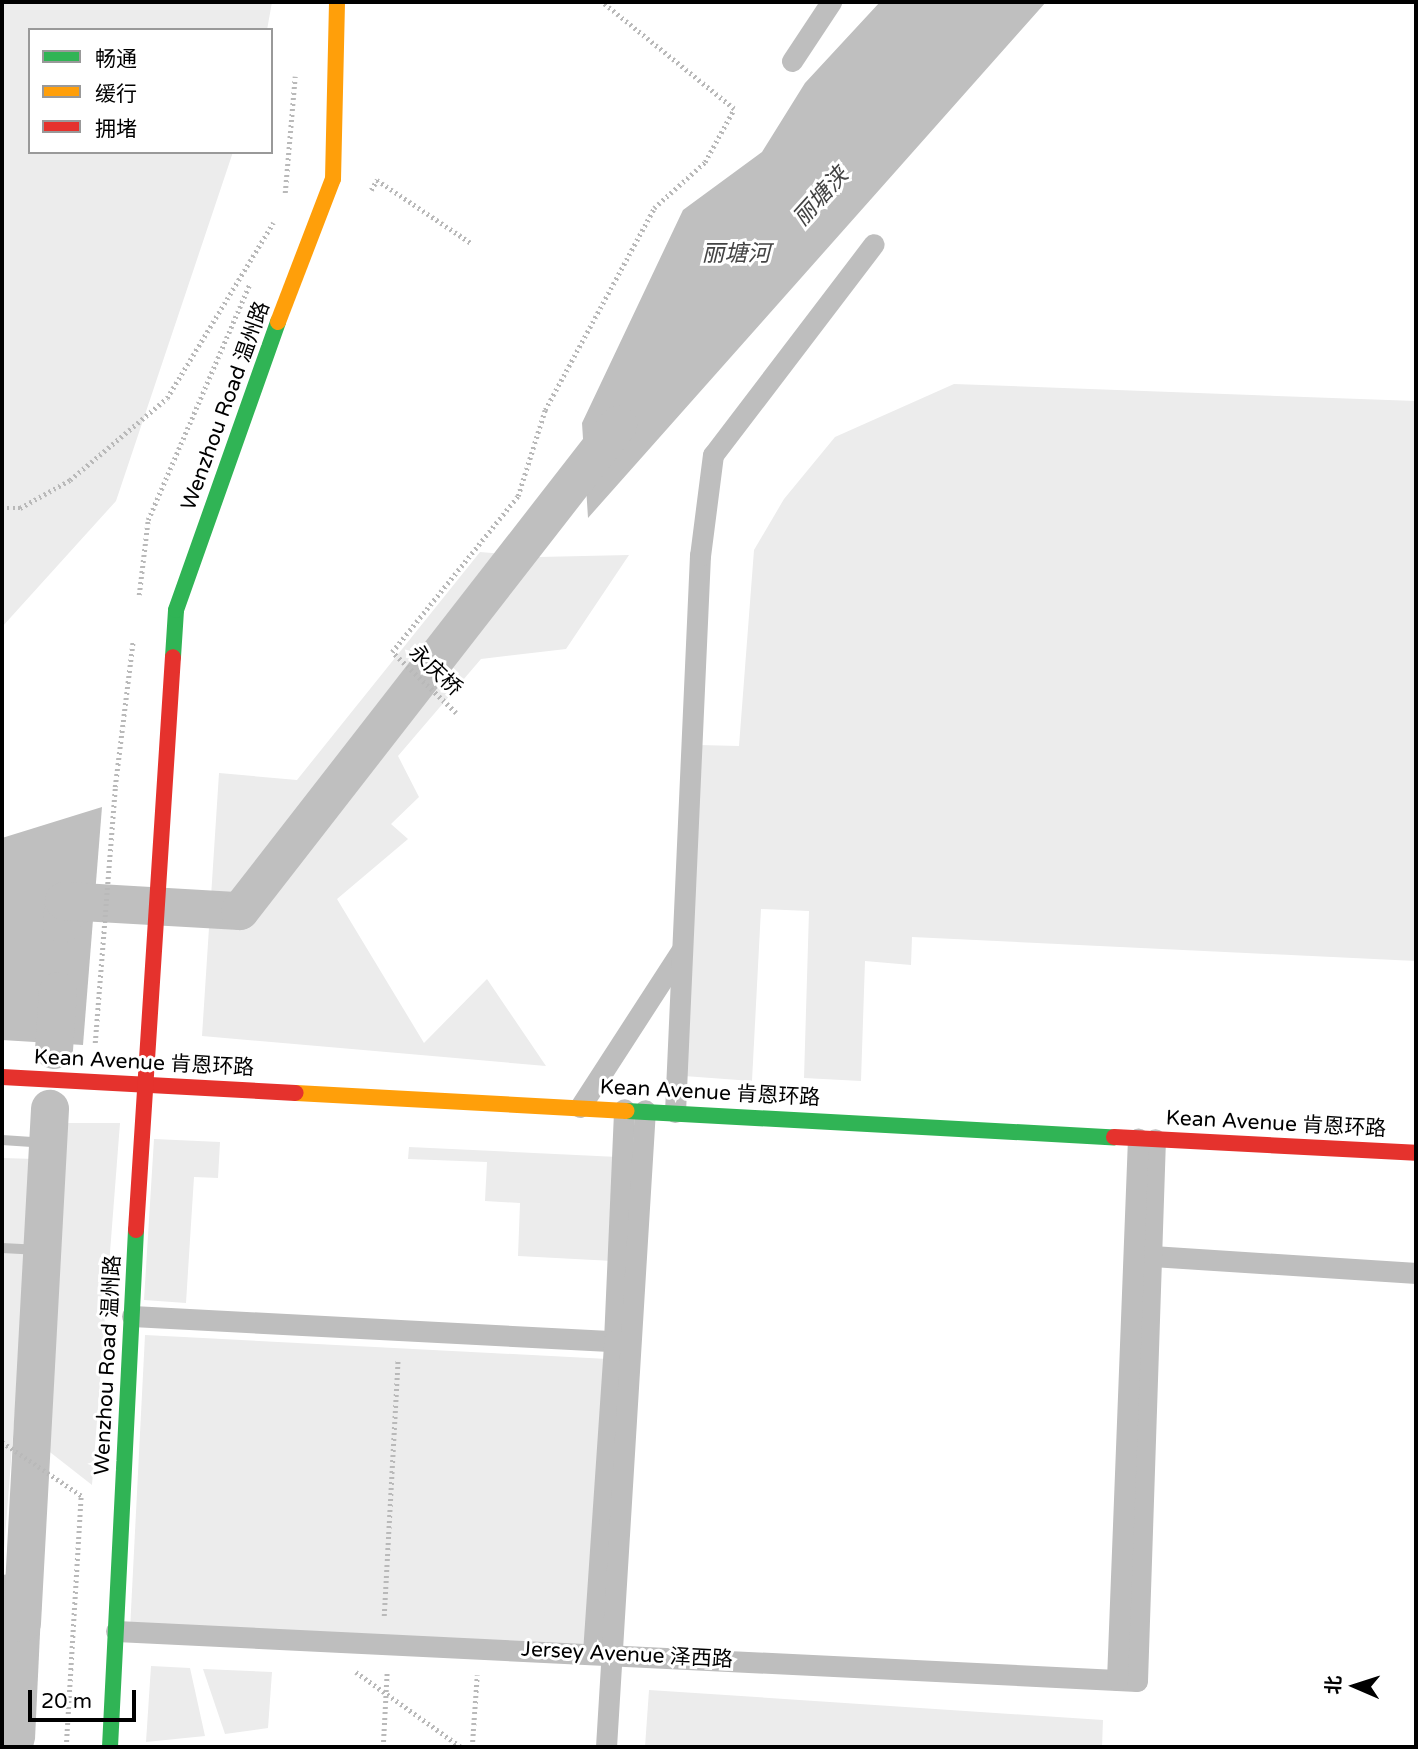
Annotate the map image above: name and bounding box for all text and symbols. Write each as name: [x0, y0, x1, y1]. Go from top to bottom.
legend: [28, 28, 273, 154]
text: 畅通: [95, 47, 137, 72]
text: 缓行: [95, 82, 137, 107]
text: 拥堵: [95, 117, 137, 142]
water label: 丽塘浃: [788, 162, 854, 232]
water label: 丽塘河: [702, 240, 770, 268]
street label: Wenzhou Road 温州路: [176, 298, 276, 514]
street label: 永庆桥: [403, 640, 467, 702]
street label: Kean Avenue 肯恩环路: [33, 1045, 255, 1081]
street label: Kean Avenue 肯恩环路: [599, 1075, 821, 1111]
street label: Kean Avenue 肯恩环路: [1165, 1106, 1387, 1142]
street label: Wenzhou Road 温州路: [90, 1254, 126, 1476]
street label: Jersey Avenue 泽西路: [521, 1637, 733, 1673]
north arrow: [1320, 1651, 1390, 1721]
text: 北: [1323, 1675, 1346, 1695]
scale bar: [32, 1676, 140, 1720]
text: 20 m: [41, 1689, 92, 1714]

